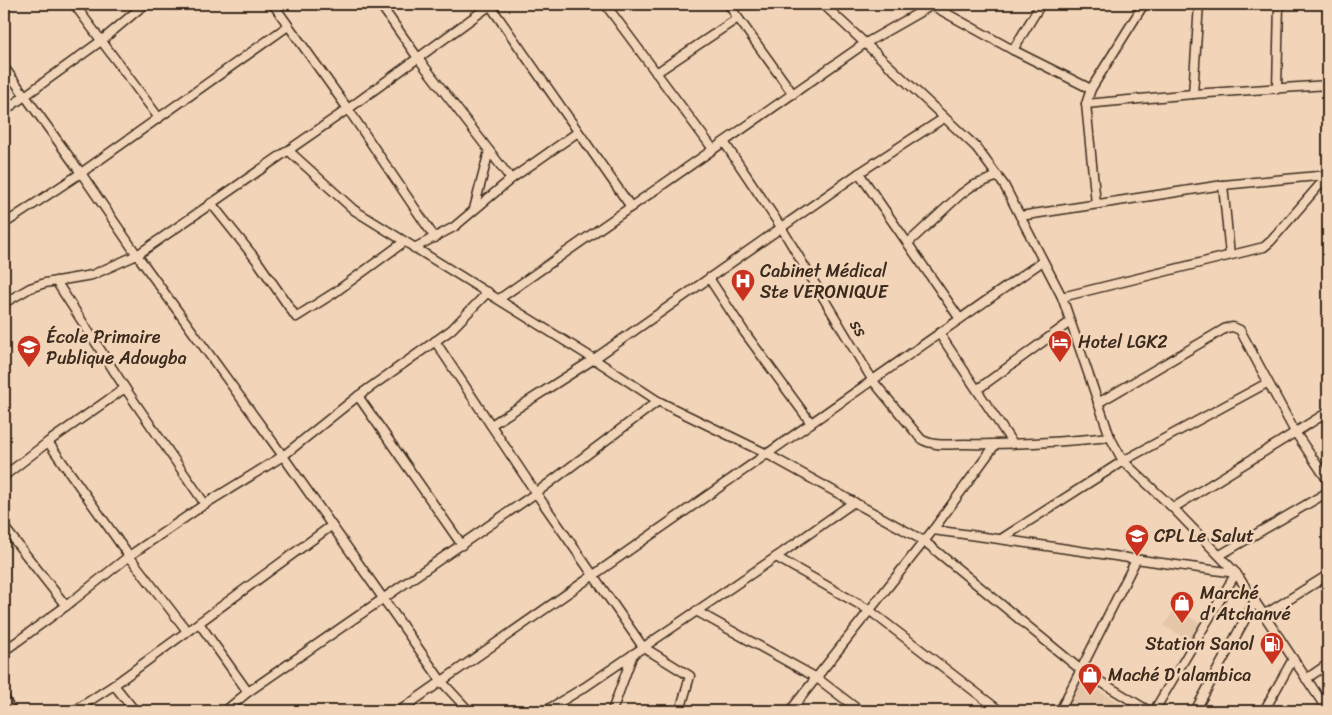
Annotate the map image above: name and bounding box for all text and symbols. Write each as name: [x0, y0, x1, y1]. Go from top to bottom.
place label: Cabinet Médical Ste VERONIQUE: [760, 255, 889, 308]
hospital icon: Cabinet Médical Ste VERONIQUE: [730, 268, 756, 302]
street label: ss: [841, 312, 877, 344]
place label: École Primaire Publique Adougba: [46, 321, 187, 374]
place label: Hotel LGK2: [1078, 326, 1168, 358]
hotel icon: Hotel LGK2: [1047, 329, 1073, 363]
school or university icon: École Primaire Publique Adougba: [16, 334, 42, 368]
place label: CPL Le Salut: [1154, 520, 1254, 552]
school or university icon: CPL Le Salut: [1124, 523, 1150, 557]
place label: Marché d'Atchanvé: [1200, 577, 1291, 630]
shop icon: Marché d'Atchanvé: [1169, 590, 1195, 624]
place label: Station Sanol: [1145, 628, 1255, 660]
fuel station icon: Station Sanol: [1259, 631, 1285, 665]
place label: Maché D'alambica: [1108, 659, 1251, 691]
shop icon: Maché D'alambica: [1077, 662, 1103, 696]

